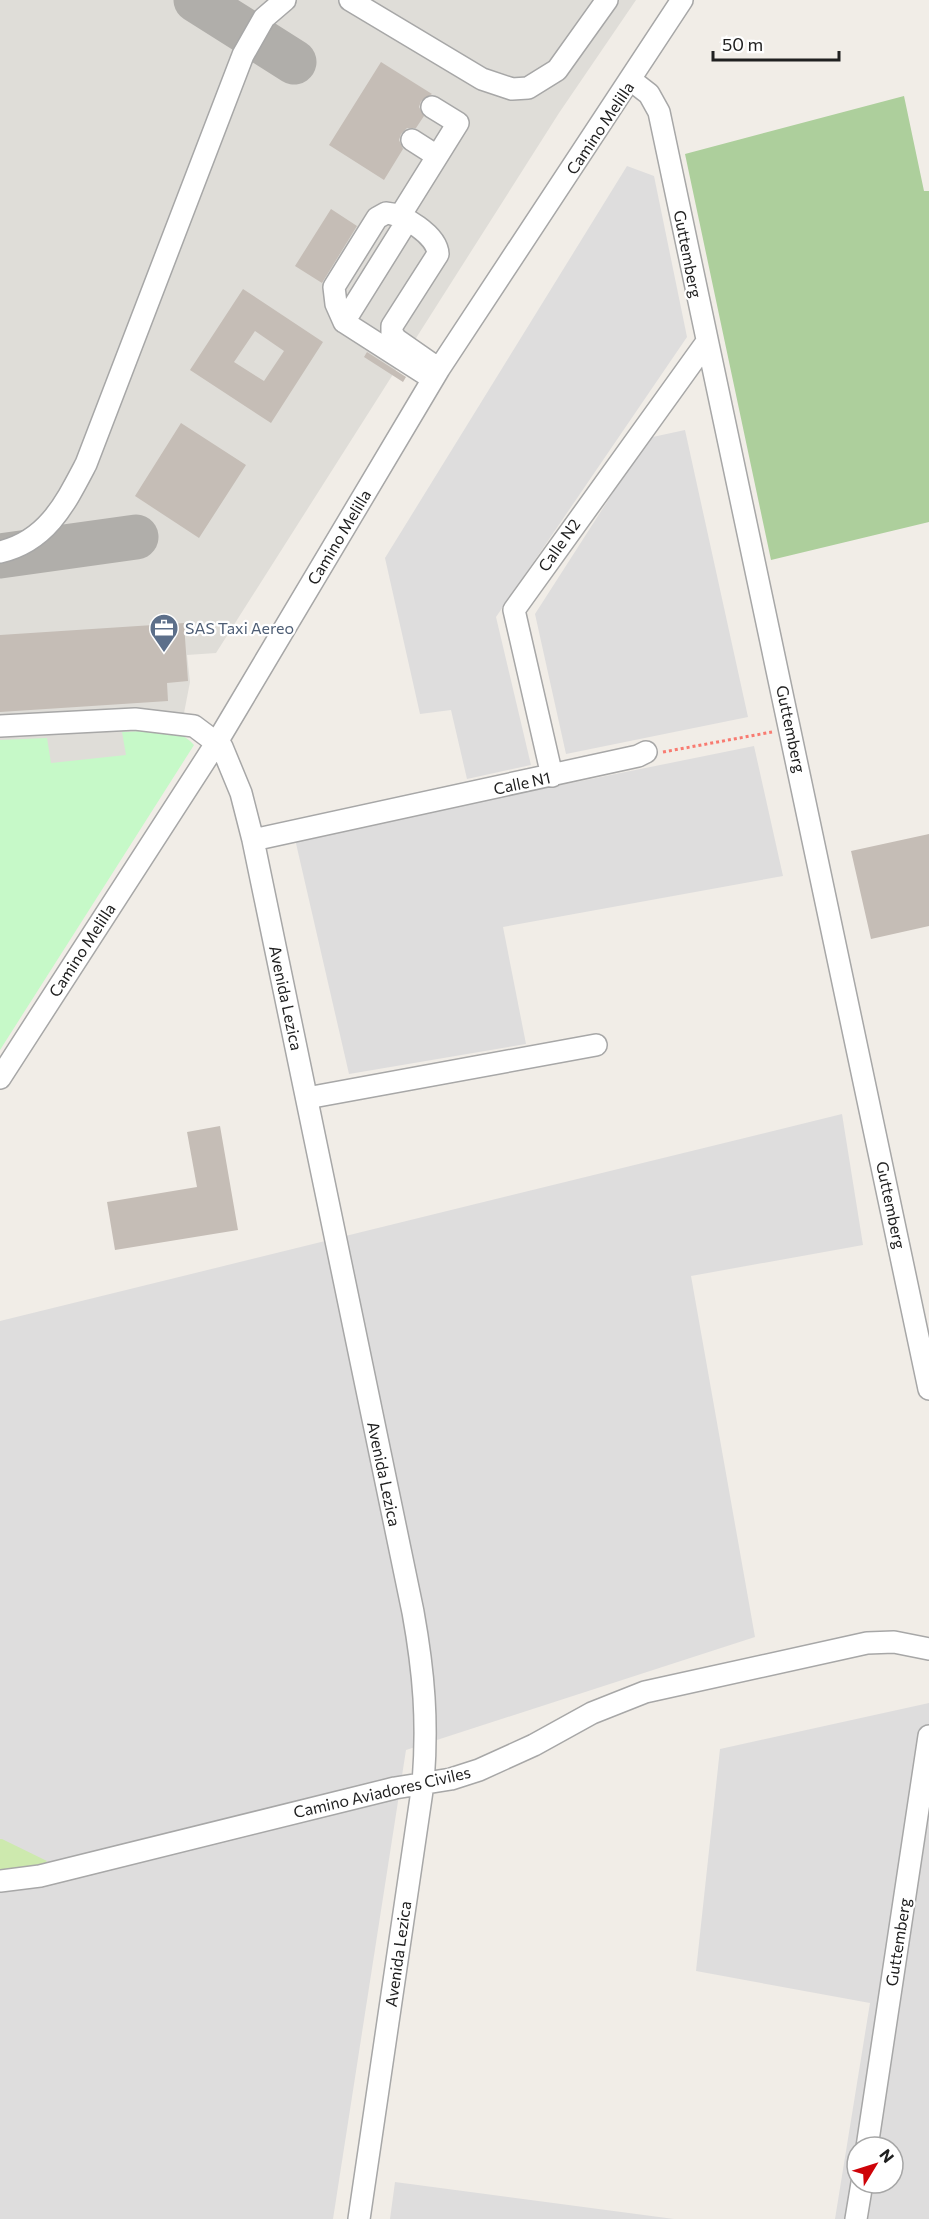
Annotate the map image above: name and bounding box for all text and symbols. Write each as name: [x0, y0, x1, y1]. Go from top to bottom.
scale bar: [713, 24, 839, 62]
text: 50 m: [722, 33, 763, 55]
street label: Camino Melilla: [562, 78, 638, 178]
street label: Guttemberg: [671, 208, 706, 300]
street label: Camino Melilla: [303, 486, 374, 588]
street label: Calle N2: [534, 515, 584, 575]
office icon: SAS Taxi Aereo: [148, 612, 180, 654]
place label: SAS Taxi Aereo: [185, 618, 294, 637]
street label: Guttemberg: [773, 683, 810, 775]
street label: Calle N1: [492, 767, 552, 798]
street label: Camino Melilla: [44, 899, 119, 1000]
street label: Avenida Lezica: [266, 944, 307, 1052]
street label: Guttemberg: [873, 1159, 910, 1251]
street label: Avenida Lezica: [364, 1420, 405, 1528]
street label: Camino Aviadores Civiles: [291, 1762, 472, 1821]
street label: Guttemberg: [881, 1896, 914, 1987]
street label: Avenida Lezica: [381, 1900, 414, 2008]
north arrow: [845, 2135, 905, 2195]
text: N: [876, 2145, 898, 2166]

